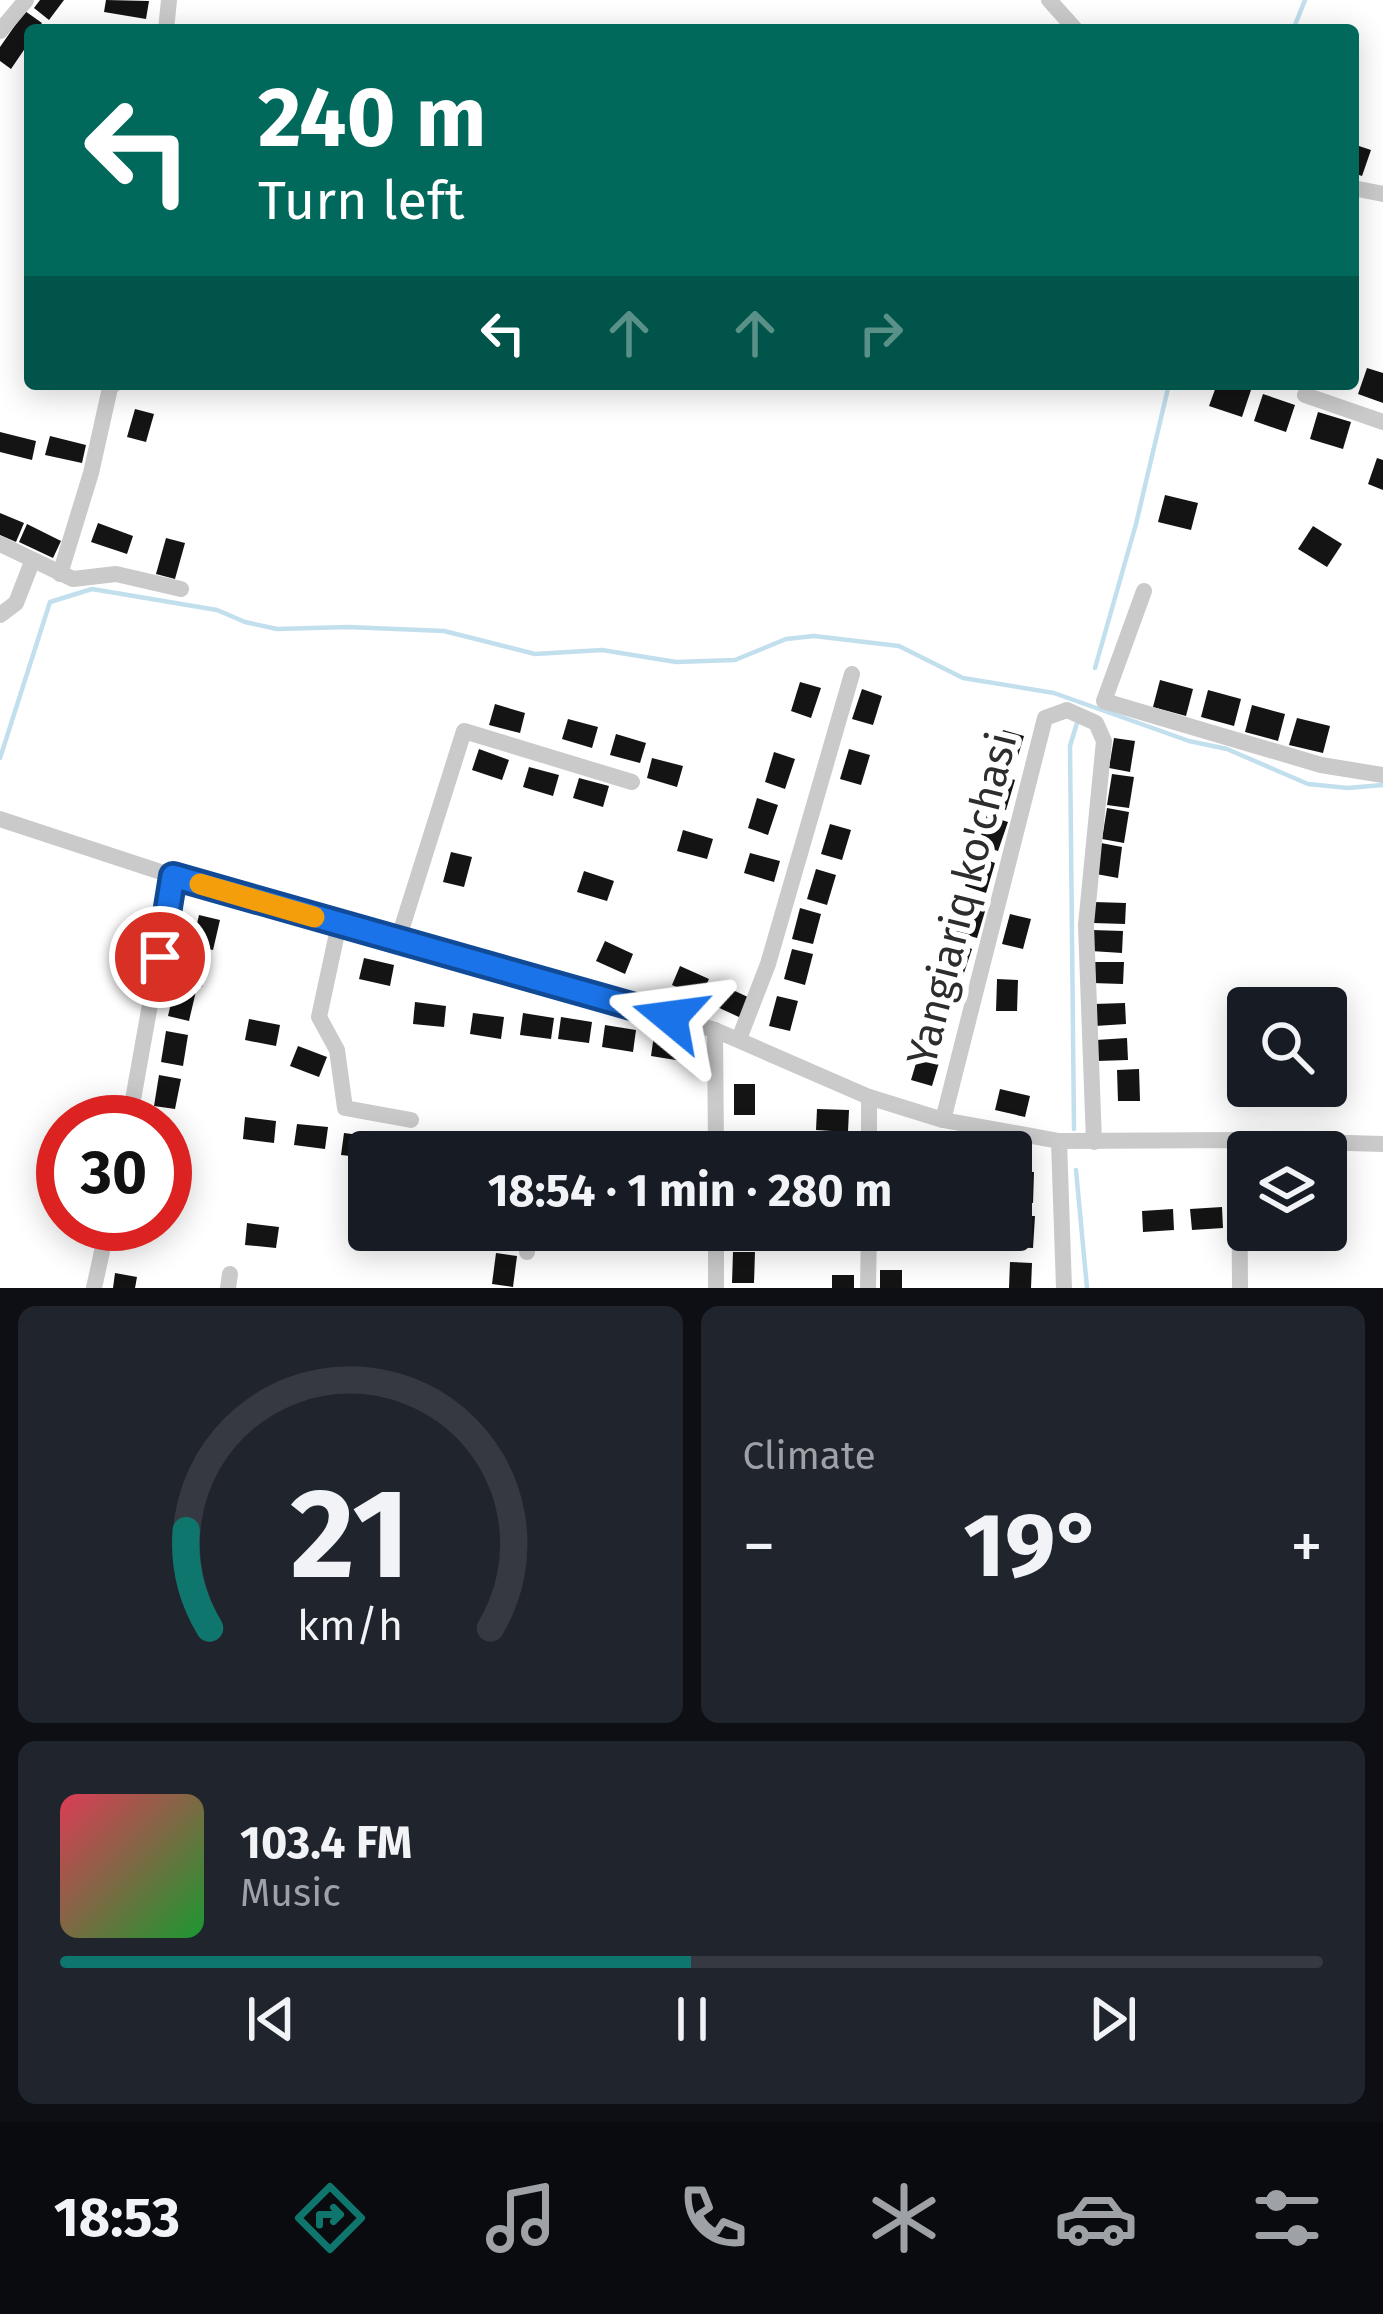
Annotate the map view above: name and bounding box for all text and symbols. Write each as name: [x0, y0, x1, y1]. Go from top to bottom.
text: 240 m: [258, 67, 486, 168]
icon: left: [60, 72, 216, 228]
text: Turn left: [258, 169, 465, 233]
icon: left: [470, 300, 536, 366]
icon: ahead: [596, 300, 662, 366]
icon: ahead: [722, 300, 788, 366]
icon: right: [848, 300, 914, 366]
street label: Yangiariq ko'chasi: [897, 728, 1027, 1070]
pin: [109, 906, 211, 1008]
icon: arrive: [127, 924, 193, 990]
position arrow: [607, 954, 733, 1080]
map controls: [1227, 987, 1347, 1251]
button: search: [1227, 987, 1347, 1107]
speed limit sign: 30: [36, 1095, 192, 1251]
button: layers: [1227, 1131, 1347, 1251]
text: 18:54 · 1 min · 280 m: [488, 1164, 892, 1218]
text: Climate: [743, 1433, 876, 1479]
text: 21: [290, 1460, 410, 1610]
text: 19°: [963, 1492, 1102, 1600]
text: −: [743, 1507, 776, 1586]
text: +: [1290, 1507, 1323, 1586]
text: km/h: [297, 1599, 403, 1650]
text: 103.4 FM: [240, 1816, 412, 1870]
text: Music: [240, 1870, 341, 1916]
icon: previous: [238, 1986, 304, 2052]
icon: pause: [659, 1986, 725, 2052]
icon: next: [1080, 1986, 1146, 2052]
icon: directions: [288, 2176, 372, 2260]
icon: music: [479, 2176, 563, 2260]
icon: phone: [671, 2176, 755, 2260]
icon: climate: [862, 2176, 946, 2260]
icon: car: [1054, 2176, 1138, 2260]
icon: filters: [1245, 2176, 1329, 2260]
text: 18:53: [54, 2186, 180, 2250]

